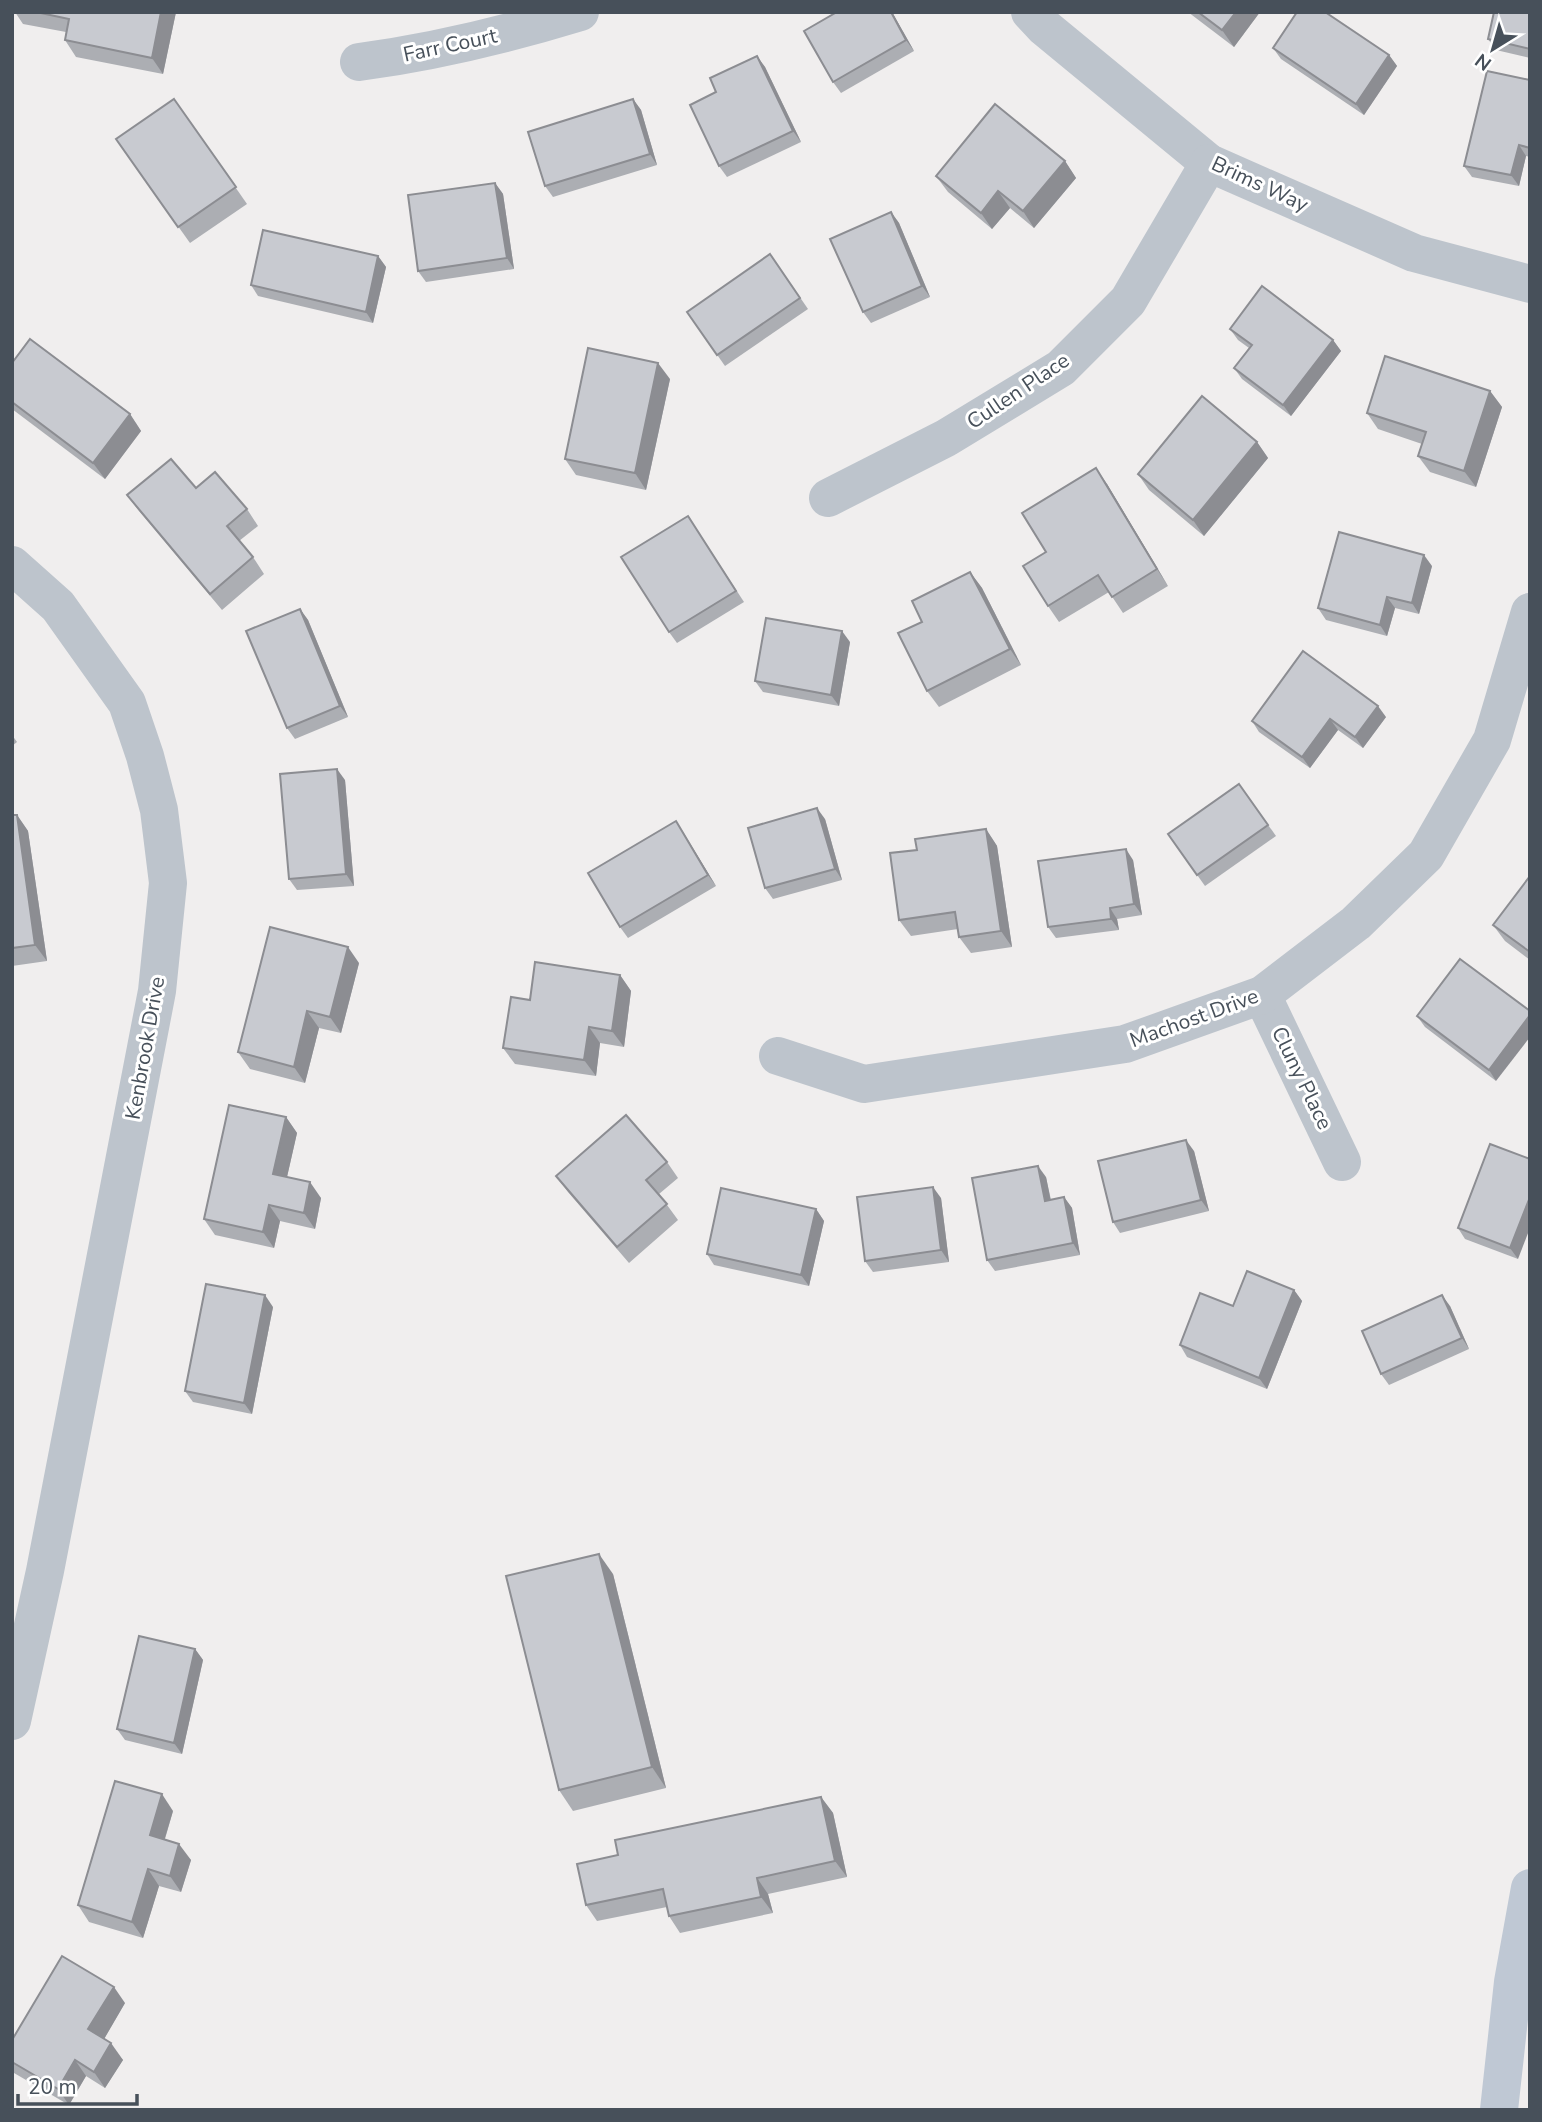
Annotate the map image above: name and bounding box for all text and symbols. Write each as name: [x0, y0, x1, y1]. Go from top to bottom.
north arrow: [1458, 14, 1528, 84]
street label: Farr Court: [401, 21, 500, 69]
text: N: [1470, 47, 1497, 76]
street label: Brims Way: [1207, 149, 1313, 219]
street label: Cullen Place: [961, 346, 1075, 436]
street label: Kenbrook Drive: [119, 974, 171, 1122]
street label: Machost Drive: [1126, 982, 1262, 1054]
street label: Cluny Place: [1265, 1022, 1339, 1134]
scale bar: [18, 2062, 136, 2106]
text: 20 m: [28, 2073, 77, 2101]

